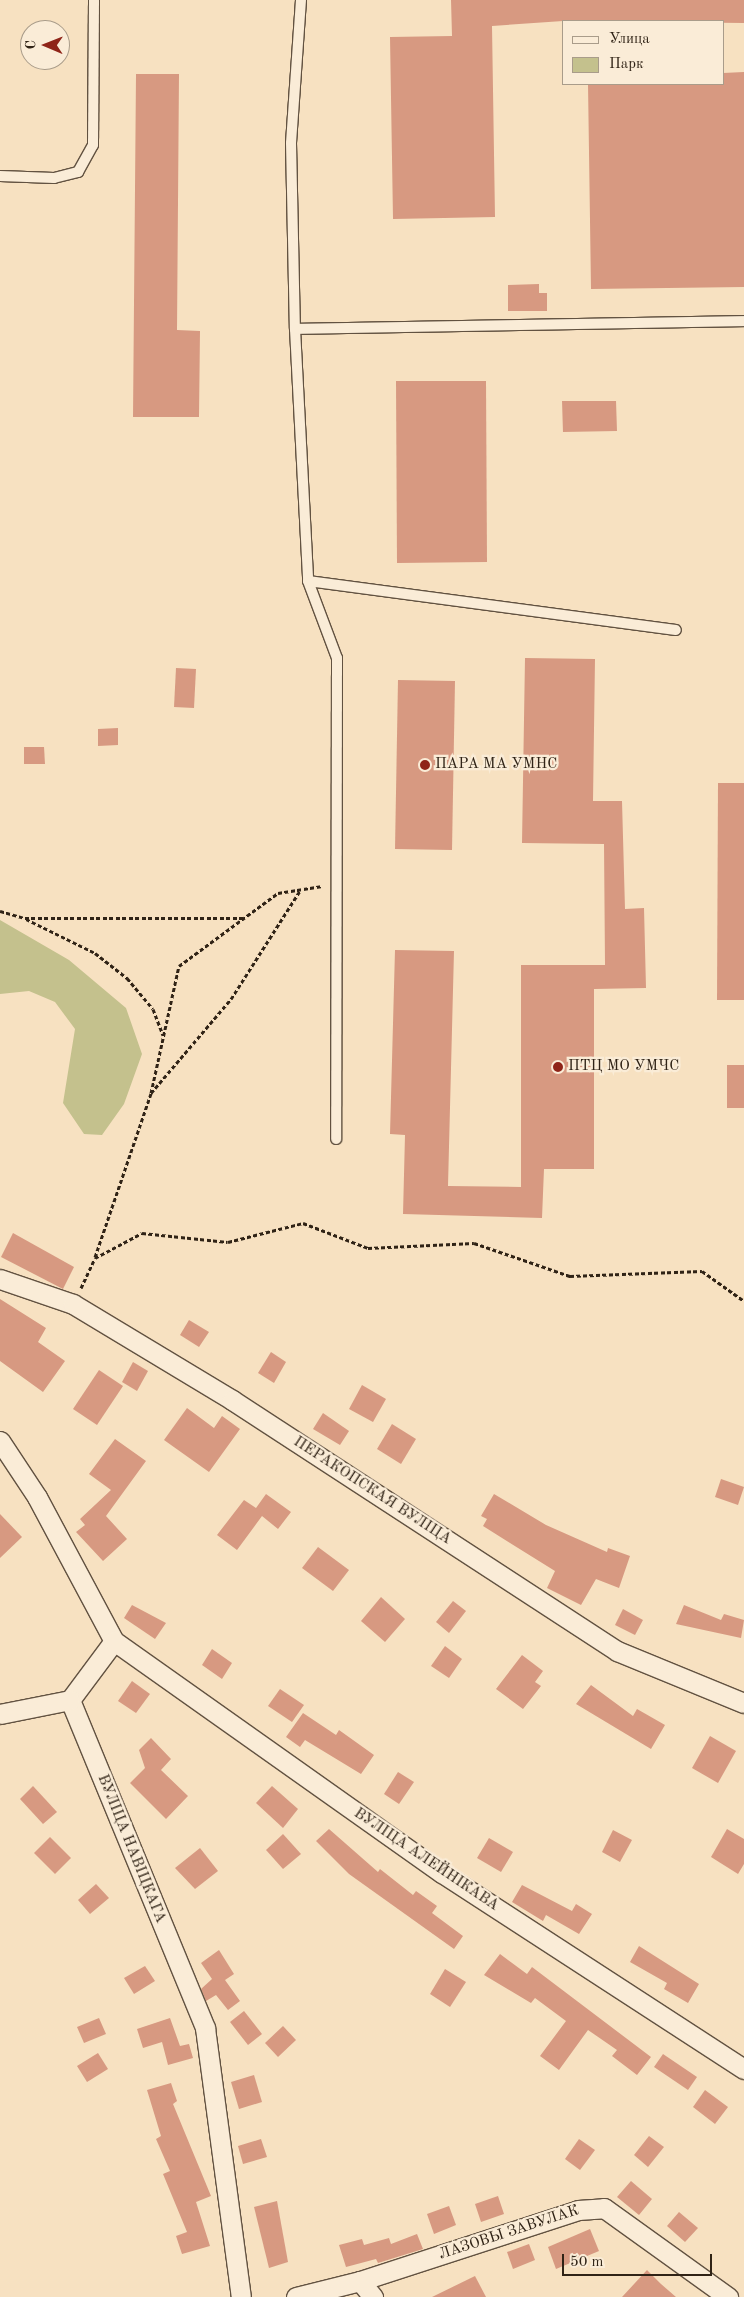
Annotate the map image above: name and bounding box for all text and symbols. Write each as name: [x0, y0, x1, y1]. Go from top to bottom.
north arrow: [20, 20, 70, 70]
legend: [562, 20, 724, 85]
text: Улица: [609, 32, 650, 47]
text: С: [24, 40, 38, 50]
text: Парк: [609, 57, 644, 72]
place label: ПАРА МА УМНС: [435, 756, 557, 774]
marker: ПАРА МА УМНС: [419, 759, 431, 771]
place label: ПТЦ МО УМЧС: [568, 1058, 679, 1076]
marker: ПТЦ МО УМЧС: [552, 1061, 564, 1073]
street label: ПЕРАКОПСКАЯ ВУЛІЦА: [290, 1433, 454, 1549]
street label: ВУЛІЦА НАВІЦКАГА: [93, 1772, 169, 1926]
street label: ВУЛІЦА АЛЕЙНІКАВА: [350, 1805, 502, 1915]
street label: ЛАЗОВЫ ЗАВУЛАК: [437, 2202, 581, 2264]
scale bar: [564, 2244, 714, 2276]
text: 50 m: [570, 2255, 604, 2270]

